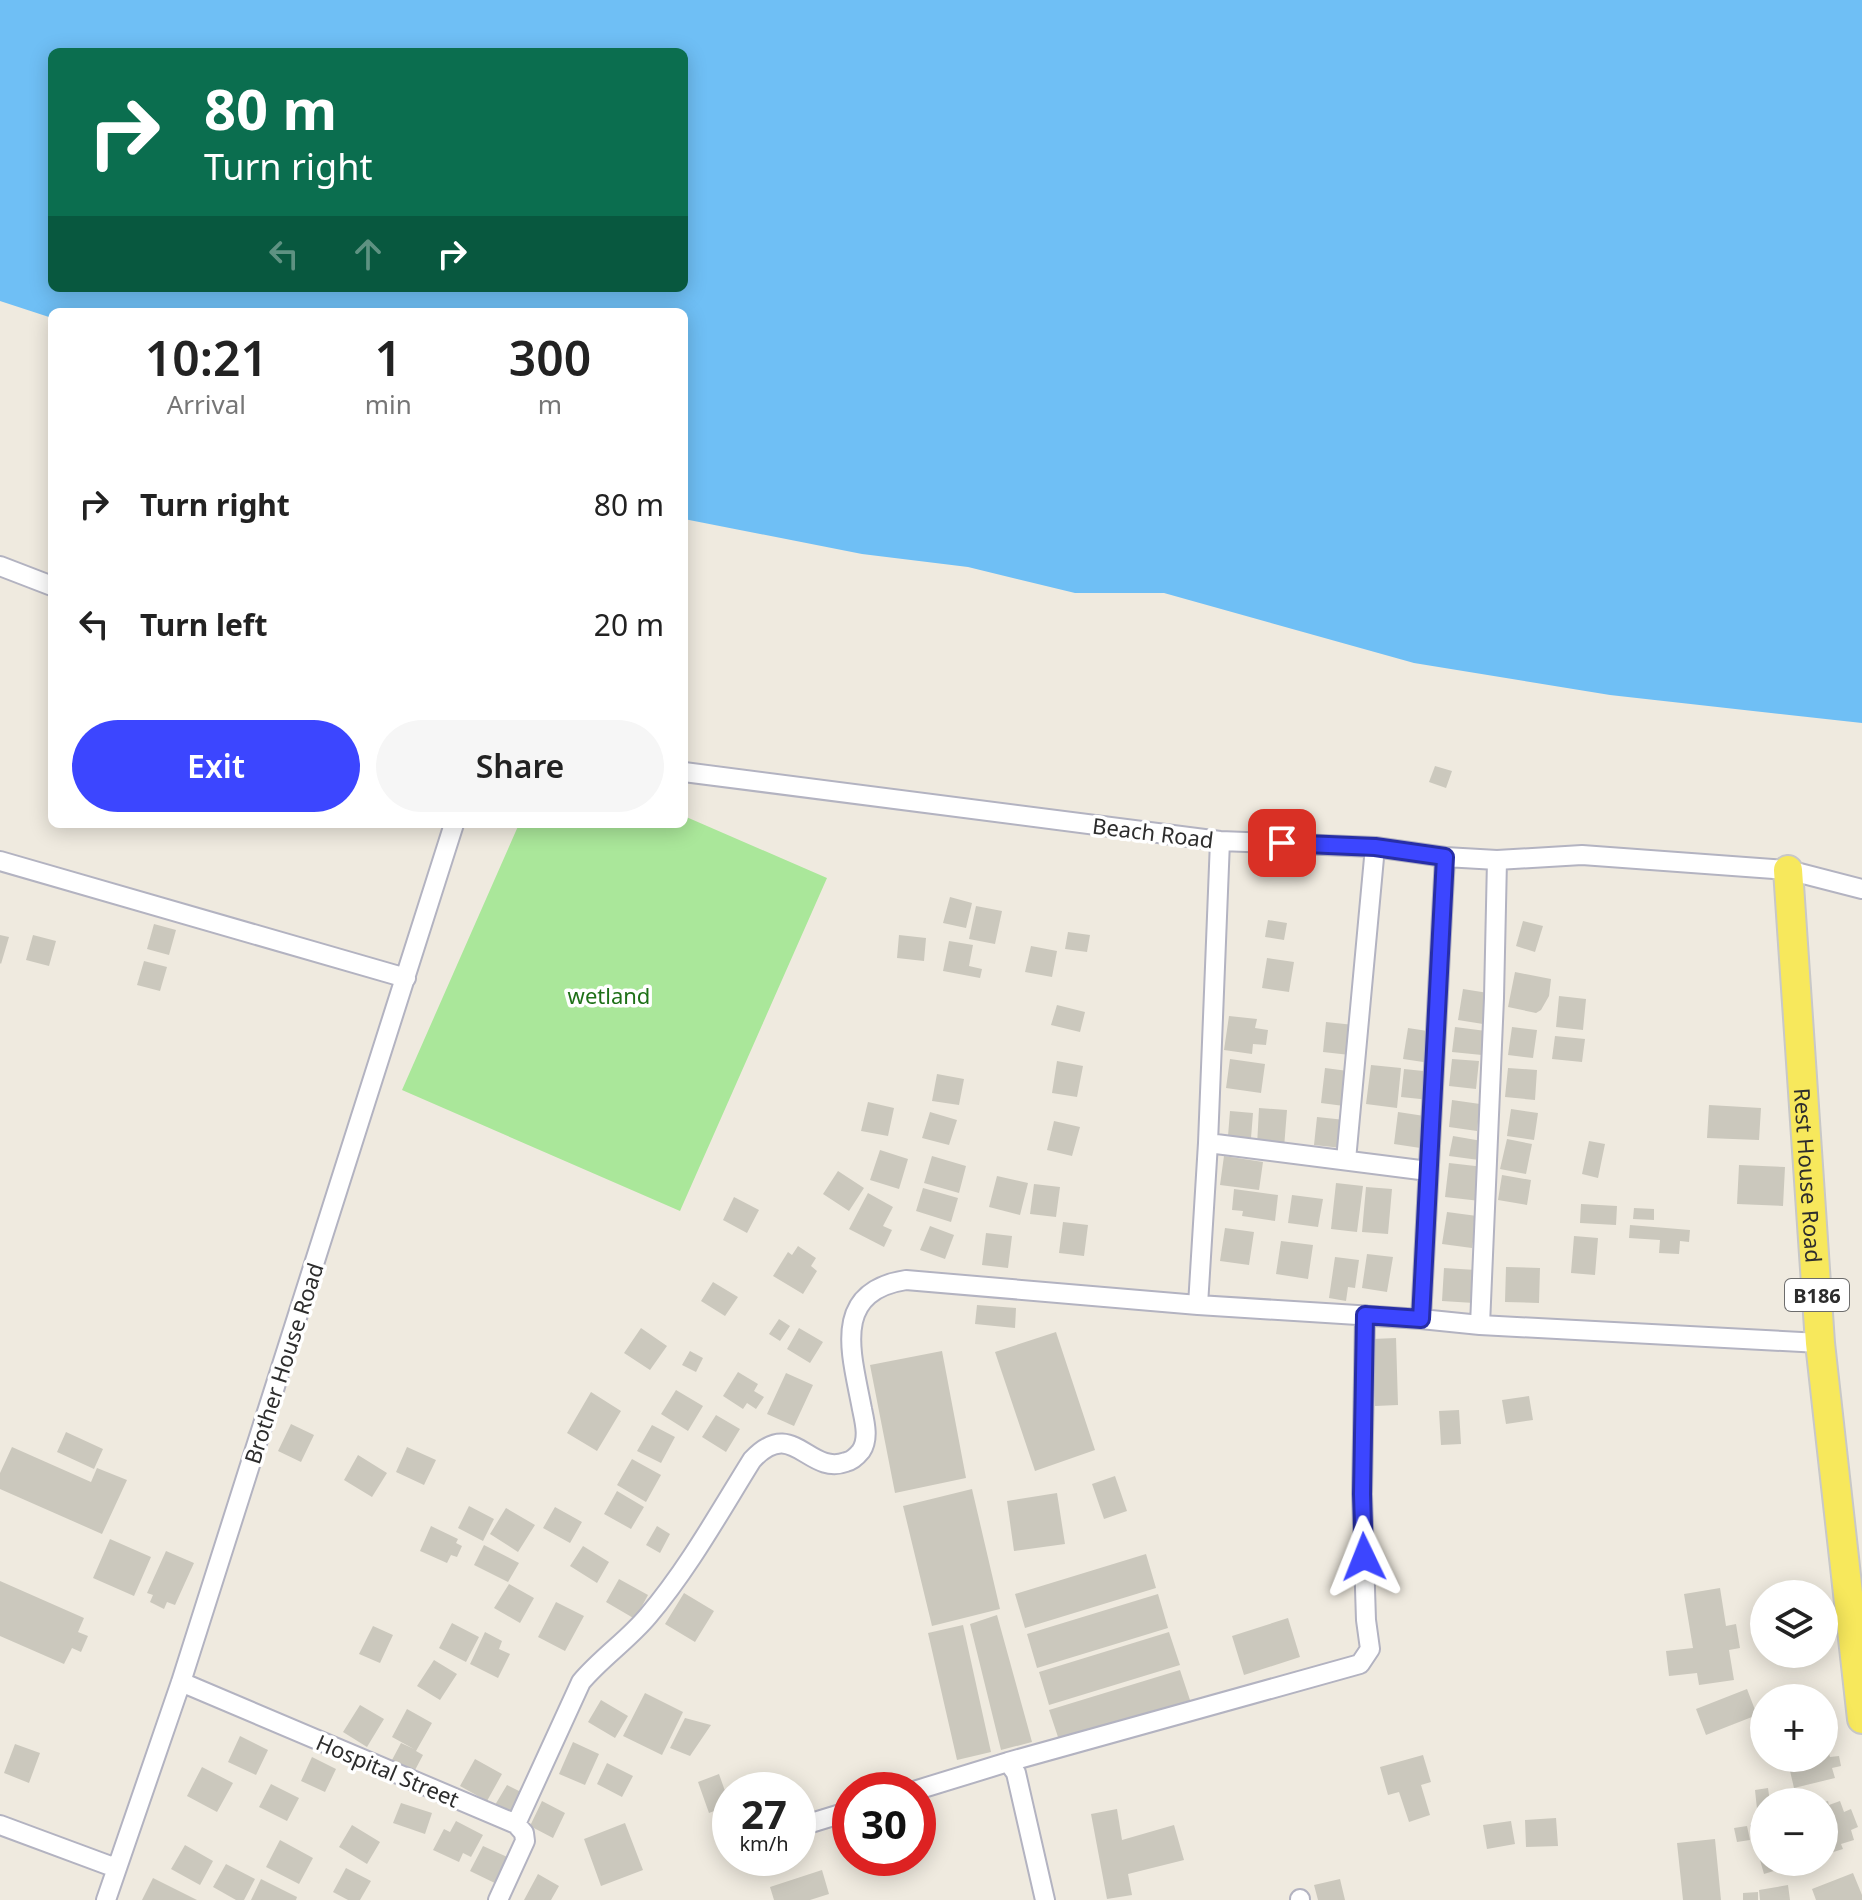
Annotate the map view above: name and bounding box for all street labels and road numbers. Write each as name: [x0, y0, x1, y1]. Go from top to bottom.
street label: Beach Road: [1091, 810, 1215, 854]
street label: Rest House Road: [1788, 1087, 1830, 1264]
street label: Brother House Road: [236, 1259, 330, 1467]
road number: B186: [1785, 1279, 1849, 1311]
street label: Hospital Street: [312, 1726, 464, 1814]

